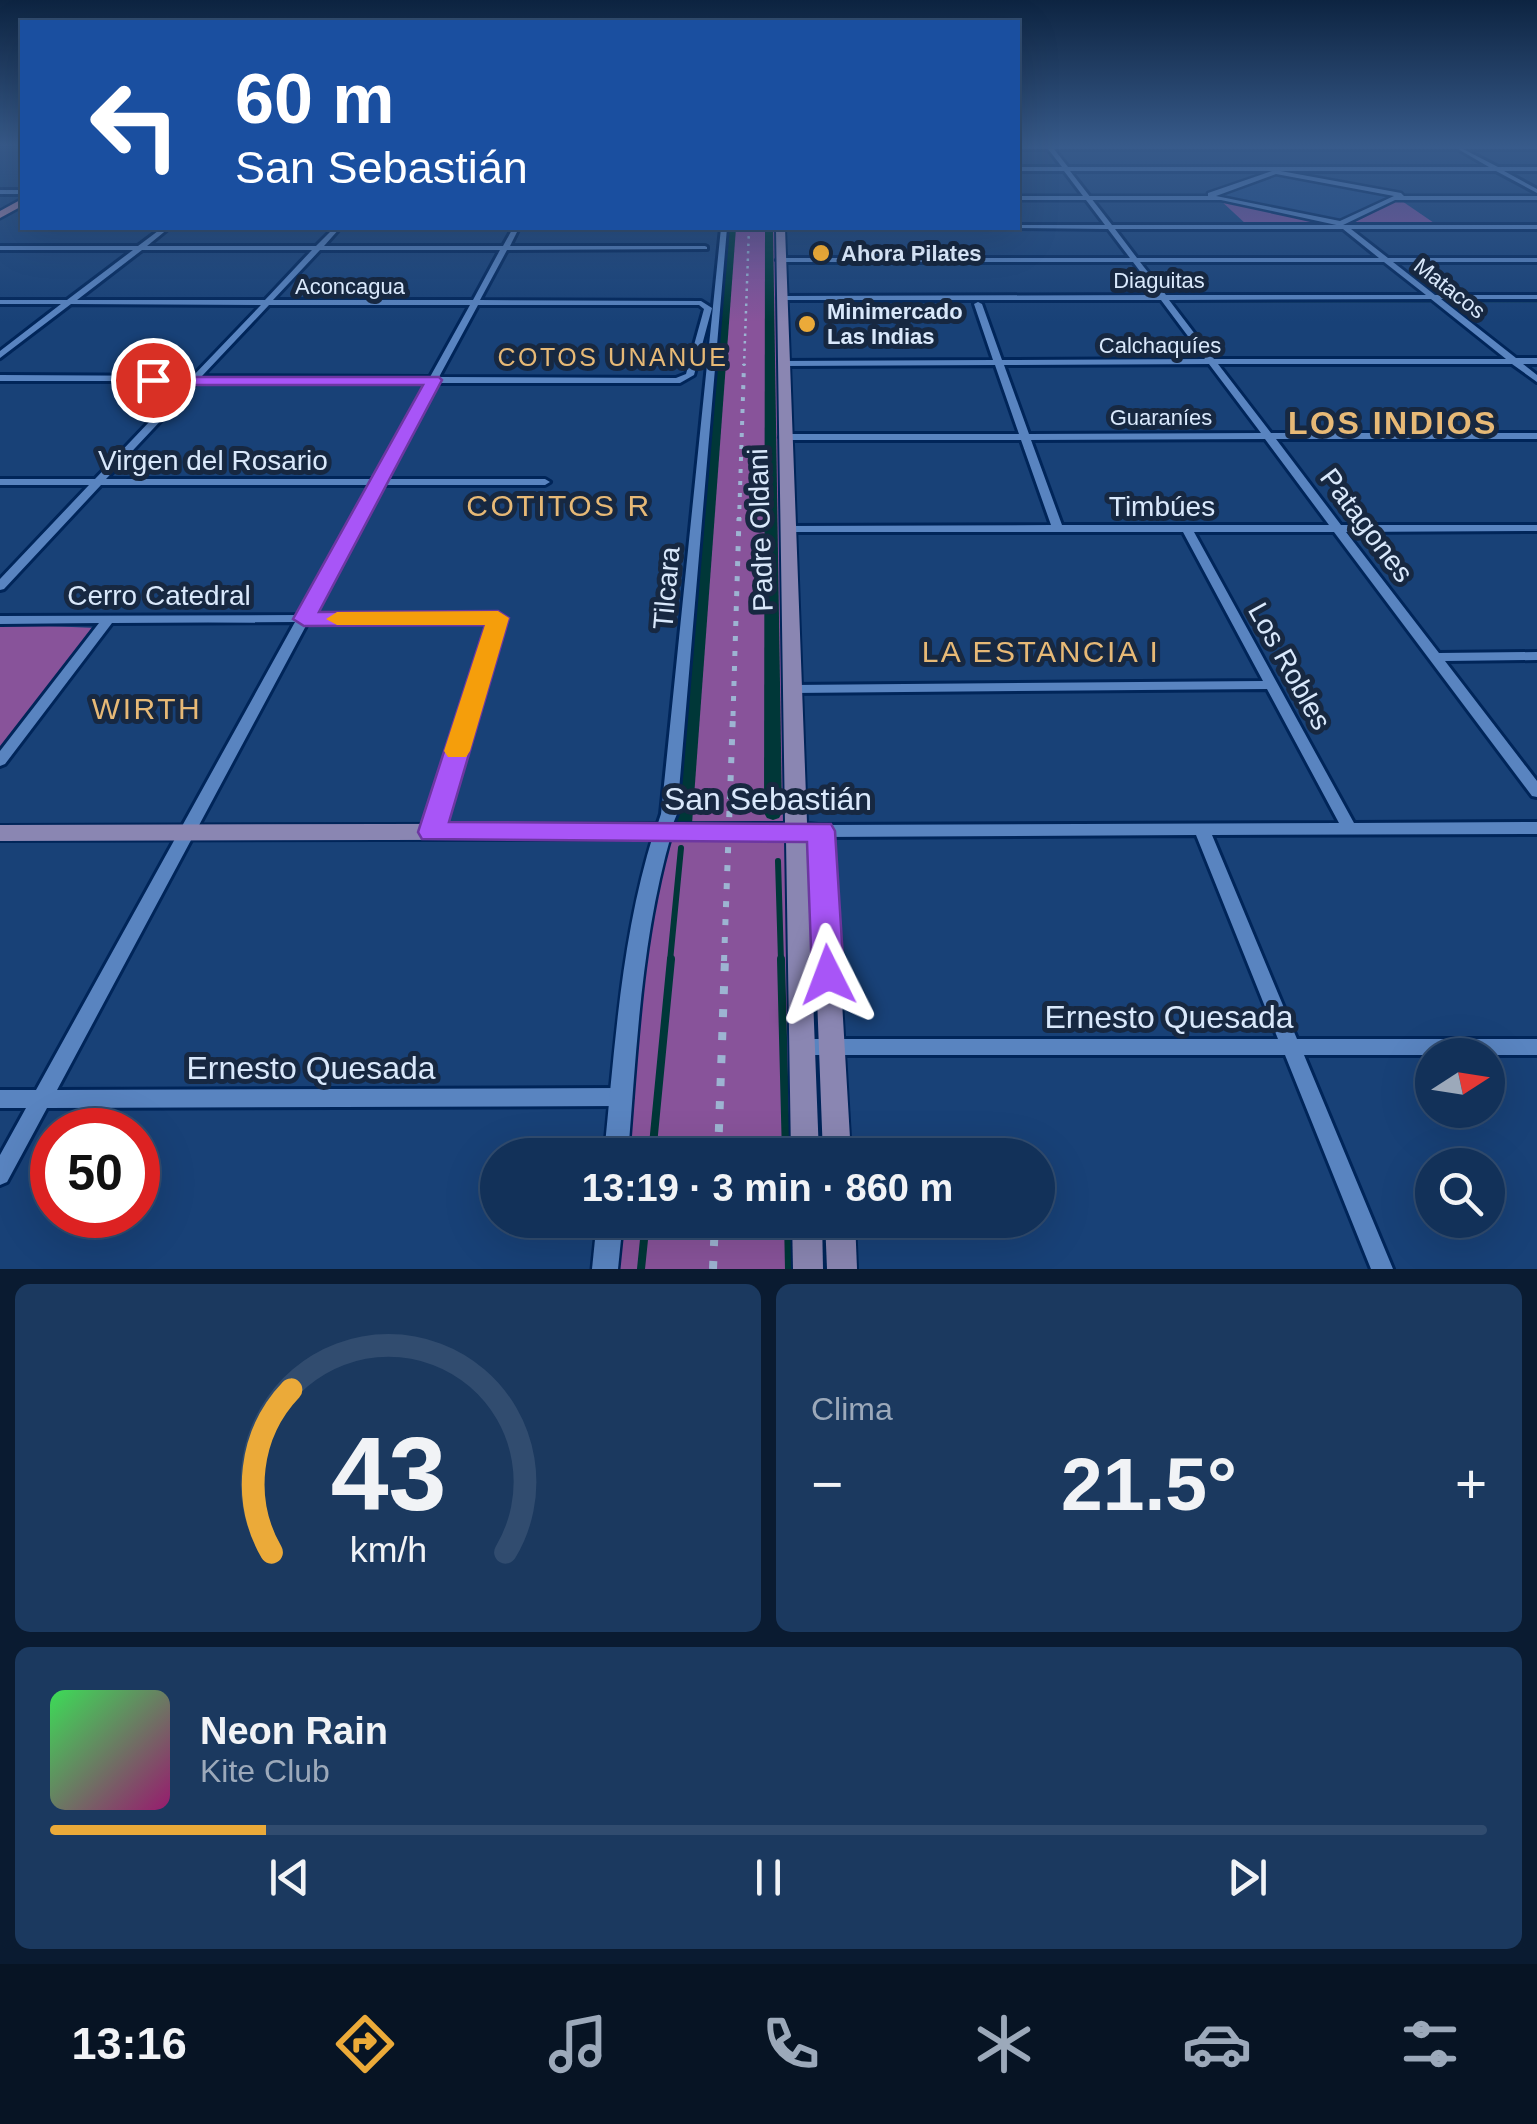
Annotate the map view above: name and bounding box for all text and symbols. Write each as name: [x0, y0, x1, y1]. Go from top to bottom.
icon: left: [70, 60, 200, 190]
text: 60 m: [235, 60, 395, 138]
text: San Sebastián: [235, 142, 528, 193]
place label: Ahora Pilates: [841, 241, 982, 266]
marker: Ahora Pilates: [810, 242, 832, 264]
street label: Matacos: [1409, 253, 1490, 324]
street label: Diaguitas: [1113, 268, 1205, 293]
street label: Aconcagua: [295, 274, 406, 299]
place label: Minimercado Las Indias: [827, 299, 963, 349]
marker: Minimercado Las Indias: [796, 313, 818, 335]
street label: Calchaquíes: [1099, 333, 1221, 358]
pin: [111, 338, 196, 423]
district label: COTOS UNANUE: [498, 343, 728, 371]
icon: arrive: [126, 353, 181, 408]
street label: Guaraníes: [1110, 405, 1212, 430]
district label: LOS INDIOS: [1288, 405, 1498, 441]
street label: Virgen del Rosario: [98, 445, 328, 476]
street label: Padre Oldani: [742, 448, 779, 612]
street label: Patagones: [1314, 463, 1419, 588]
district label: COTITOS R: [466, 489, 652, 522]
street label: Timbúes: [1109, 491, 1215, 522]
street label: Tilcara: [647, 545, 686, 631]
street label: Cerro Catedral: [67, 580, 251, 611]
street label: Los Robles: [1242, 597, 1337, 735]
district label: LA ESTANCIA I: [922, 635, 1160, 668]
district label: WIRTH: [92, 692, 202, 725]
street label: San Sebastián: [664, 781, 872, 817]
position arrow: [776, 923, 880, 1027]
street label: Ernesto Quesada: [1044, 999, 1294, 1035]
north arrow: [1415, 1038, 1505, 1128]
map controls: [1415, 1038, 1505, 1238]
street label: Ernesto Quesada: [186, 1050, 436, 1086]
speed limit sign: 50: [30, 1108, 160, 1238]
button: search: [1415, 1148, 1505, 1238]
text: 13:19 · 3 min · 860 m: [582, 1167, 953, 1209]
text: Clima: [811, 1391, 893, 1427]
text: 43: [330, 1416, 446, 1532]
text: 21.5°: [1061, 1442, 1237, 1526]
text: −: [811, 1453, 843, 1515]
text: +: [1455, 1453, 1487, 1515]
text: km/h: [349, 1530, 427, 1570]
text: Neon Rain: [200, 1710, 388, 1752]
text: Kite Club: [200, 1753, 330, 1789]
icon: previous: [262, 1850, 317, 1905]
icon: pause: [741, 1850, 796, 1905]
icon: next: [1220, 1850, 1275, 1905]
icon: directions: [330, 2009, 400, 2079]
icon: music: [543, 2009, 613, 2079]
icon: phone: [756, 2009, 826, 2079]
icon: climate: [969, 2009, 1039, 2079]
icon: car: [1182, 2009, 1252, 2079]
icon: filters: [1395, 2009, 1465, 2079]
text: 13:16: [72, 2018, 187, 2069]

